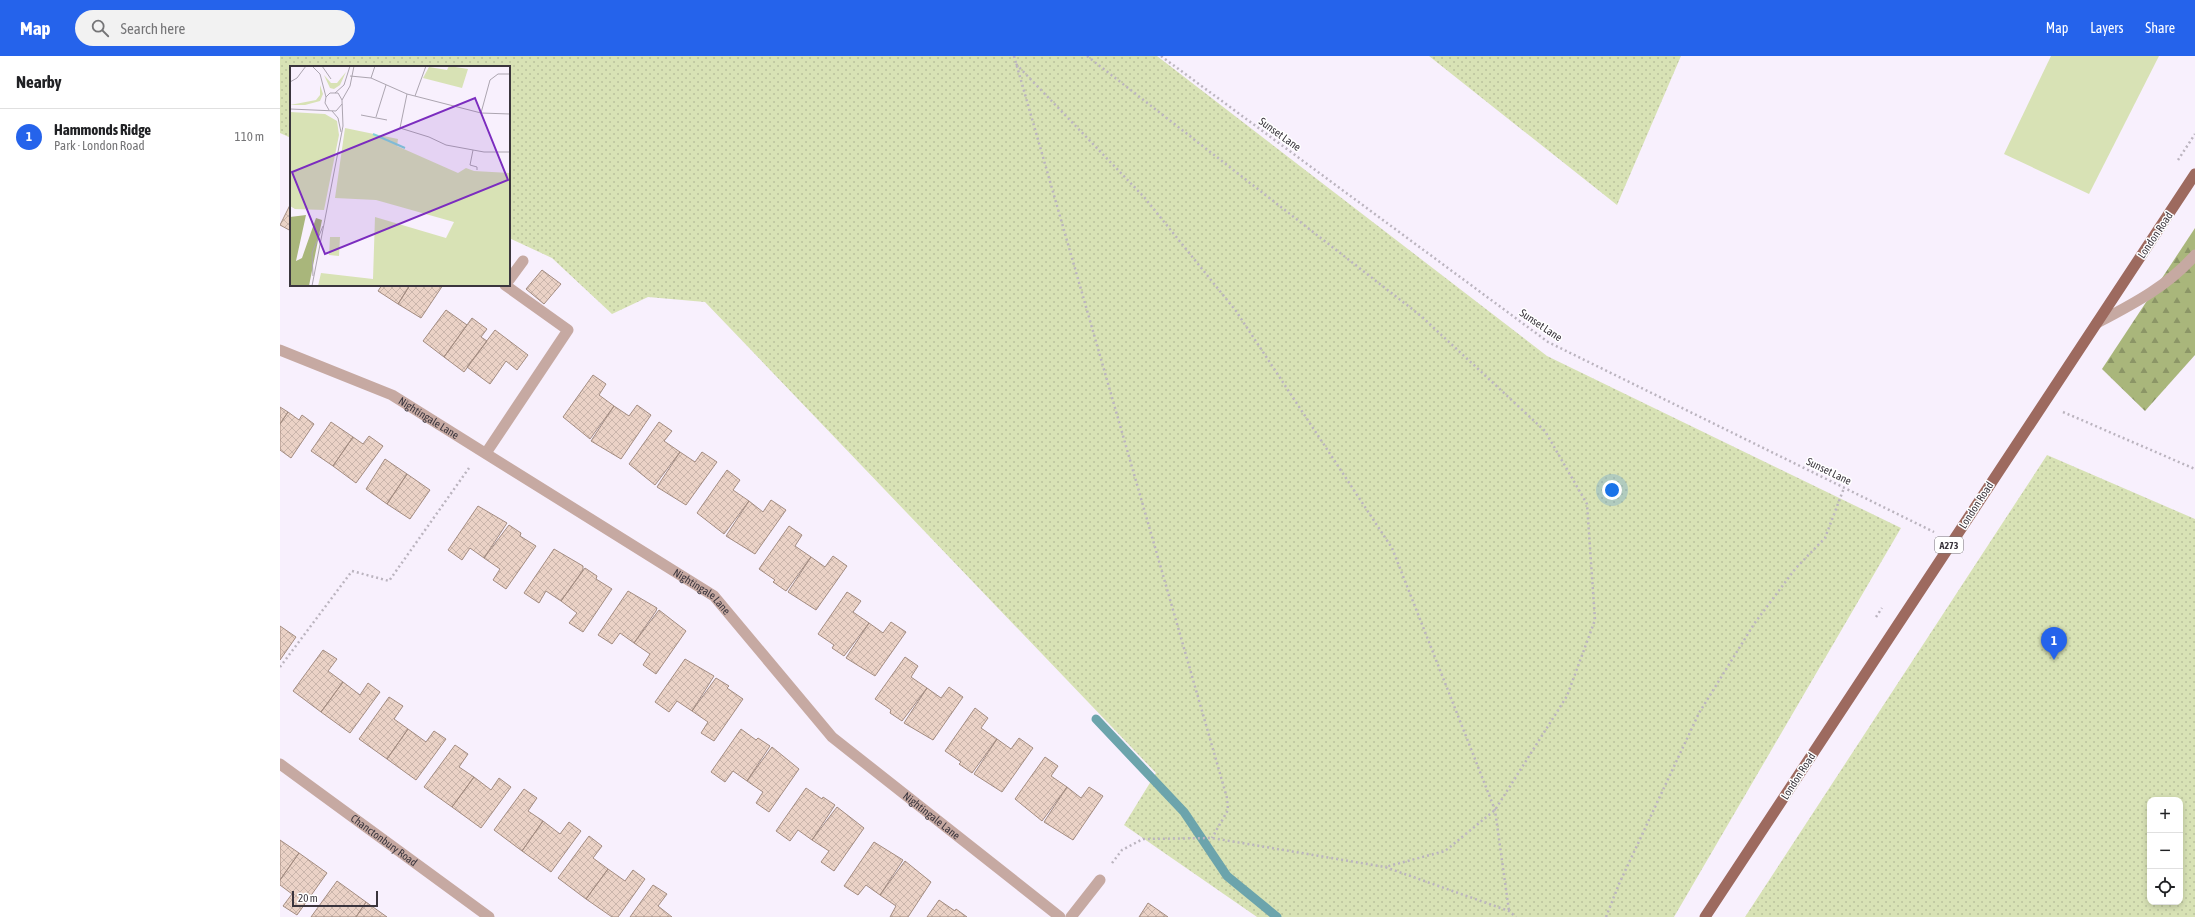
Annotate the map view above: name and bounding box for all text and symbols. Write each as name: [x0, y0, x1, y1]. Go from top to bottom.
search box: [75, 10, 355, 46]
text: Map: [20, 17, 51, 39]
icon: search: [89, 17, 111, 39]
text: Search here: [121, 20, 185, 37]
text: Map: [2046, 20, 2068, 36]
text: Layers: [2090, 20, 2123, 36]
text: Share: [2145, 20, 2175, 36]
inset map: [290, 66, 510, 286]
text: Nearby: [16, 72, 62, 92]
street label: Sunset Lane: [1257, 115, 1303, 153]
text: Hammonds Ridge: [54, 121, 151, 138]
text: 1: [26, 129, 32, 144]
text: 110 m: [235, 129, 264, 144]
text: Park · London Road: [54, 138, 145, 153]
street label: London Road: [2135, 210, 2175, 260]
street label: Sunset Lane: [1518, 306, 1564, 344]
street label: Nightingale Lane: [396, 395, 461, 441]
street label: Sunset Lane: [1805, 455, 1853, 487]
your location: [1602, 480, 1622, 500]
street label: London Road: [1957, 480, 1995, 530]
road number: A273: [1935, 537, 1963, 553]
street label: Nightingale Lane: [671, 566, 733, 617]
pin: 1: [2041, 627, 2067, 660]
street label: London Road: [1779, 751, 1817, 801]
street label: Nightingale Lane: [901, 790, 962, 842]
map controls: [2147, 797, 2183, 905]
button: +: [2147, 797, 2183, 833]
street label: Chanctonbury Road: [349, 812, 420, 868]
button: −: [2147, 833, 2183, 869]
button: locate: [2147, 869, 2183, 905]
scale bar: [292, 889, 378, 908]
text: 20 m: [298, 892, 318, 904]

